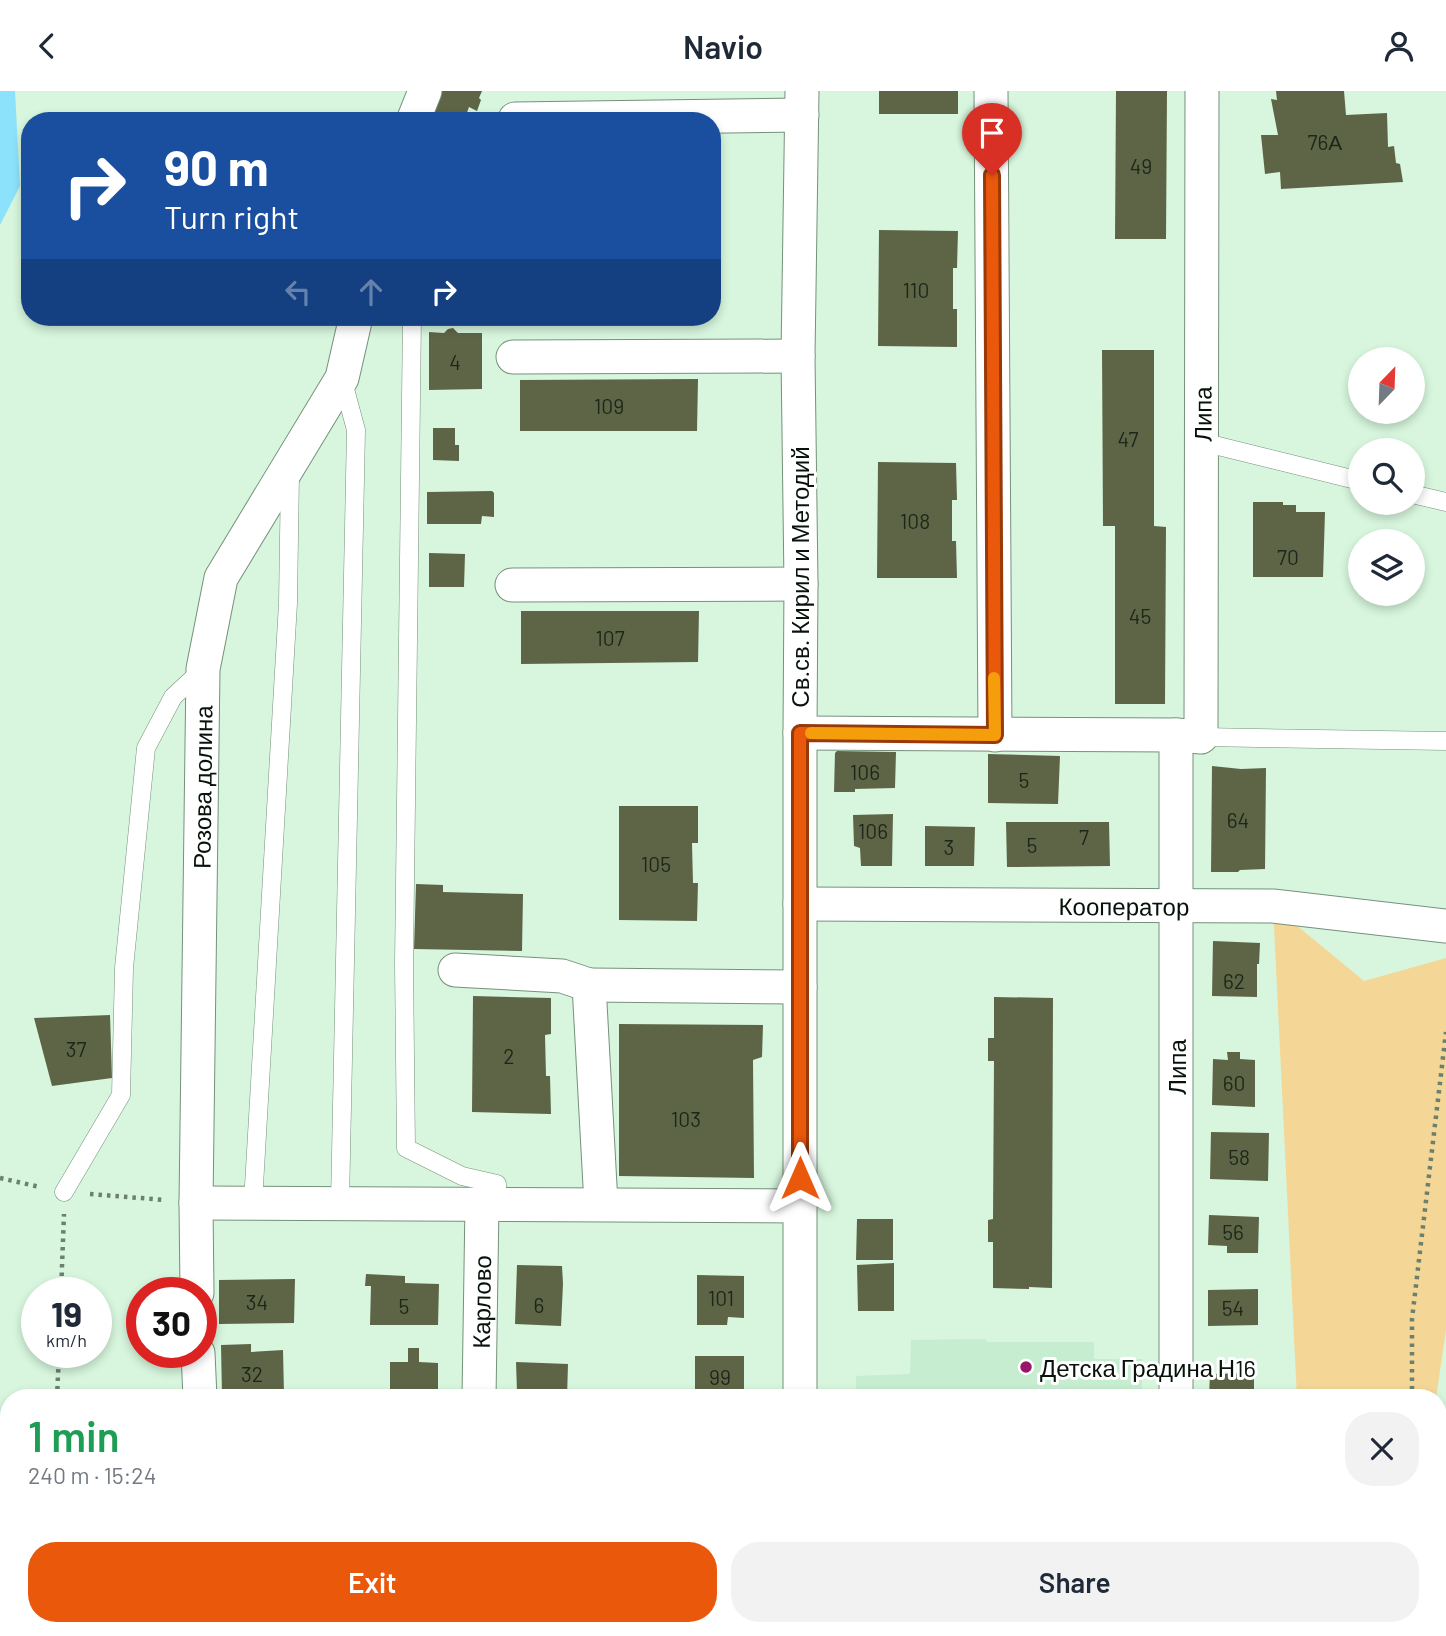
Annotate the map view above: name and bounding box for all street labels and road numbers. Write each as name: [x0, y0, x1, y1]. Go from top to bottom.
street label: Липа: [1187, 386, 1216, 442]
street label: Св.св. Кирил и Методий: [785, 446, 814, 708]
street label: Розова долина: [186, 704, 217, 869]
street label: Кооператор: [1059, 891, 1189, 920]
street label: Липа: [1162, 1039, 1191, 1095]
street label: Карлово: [465, 1255, 496, 1349]

